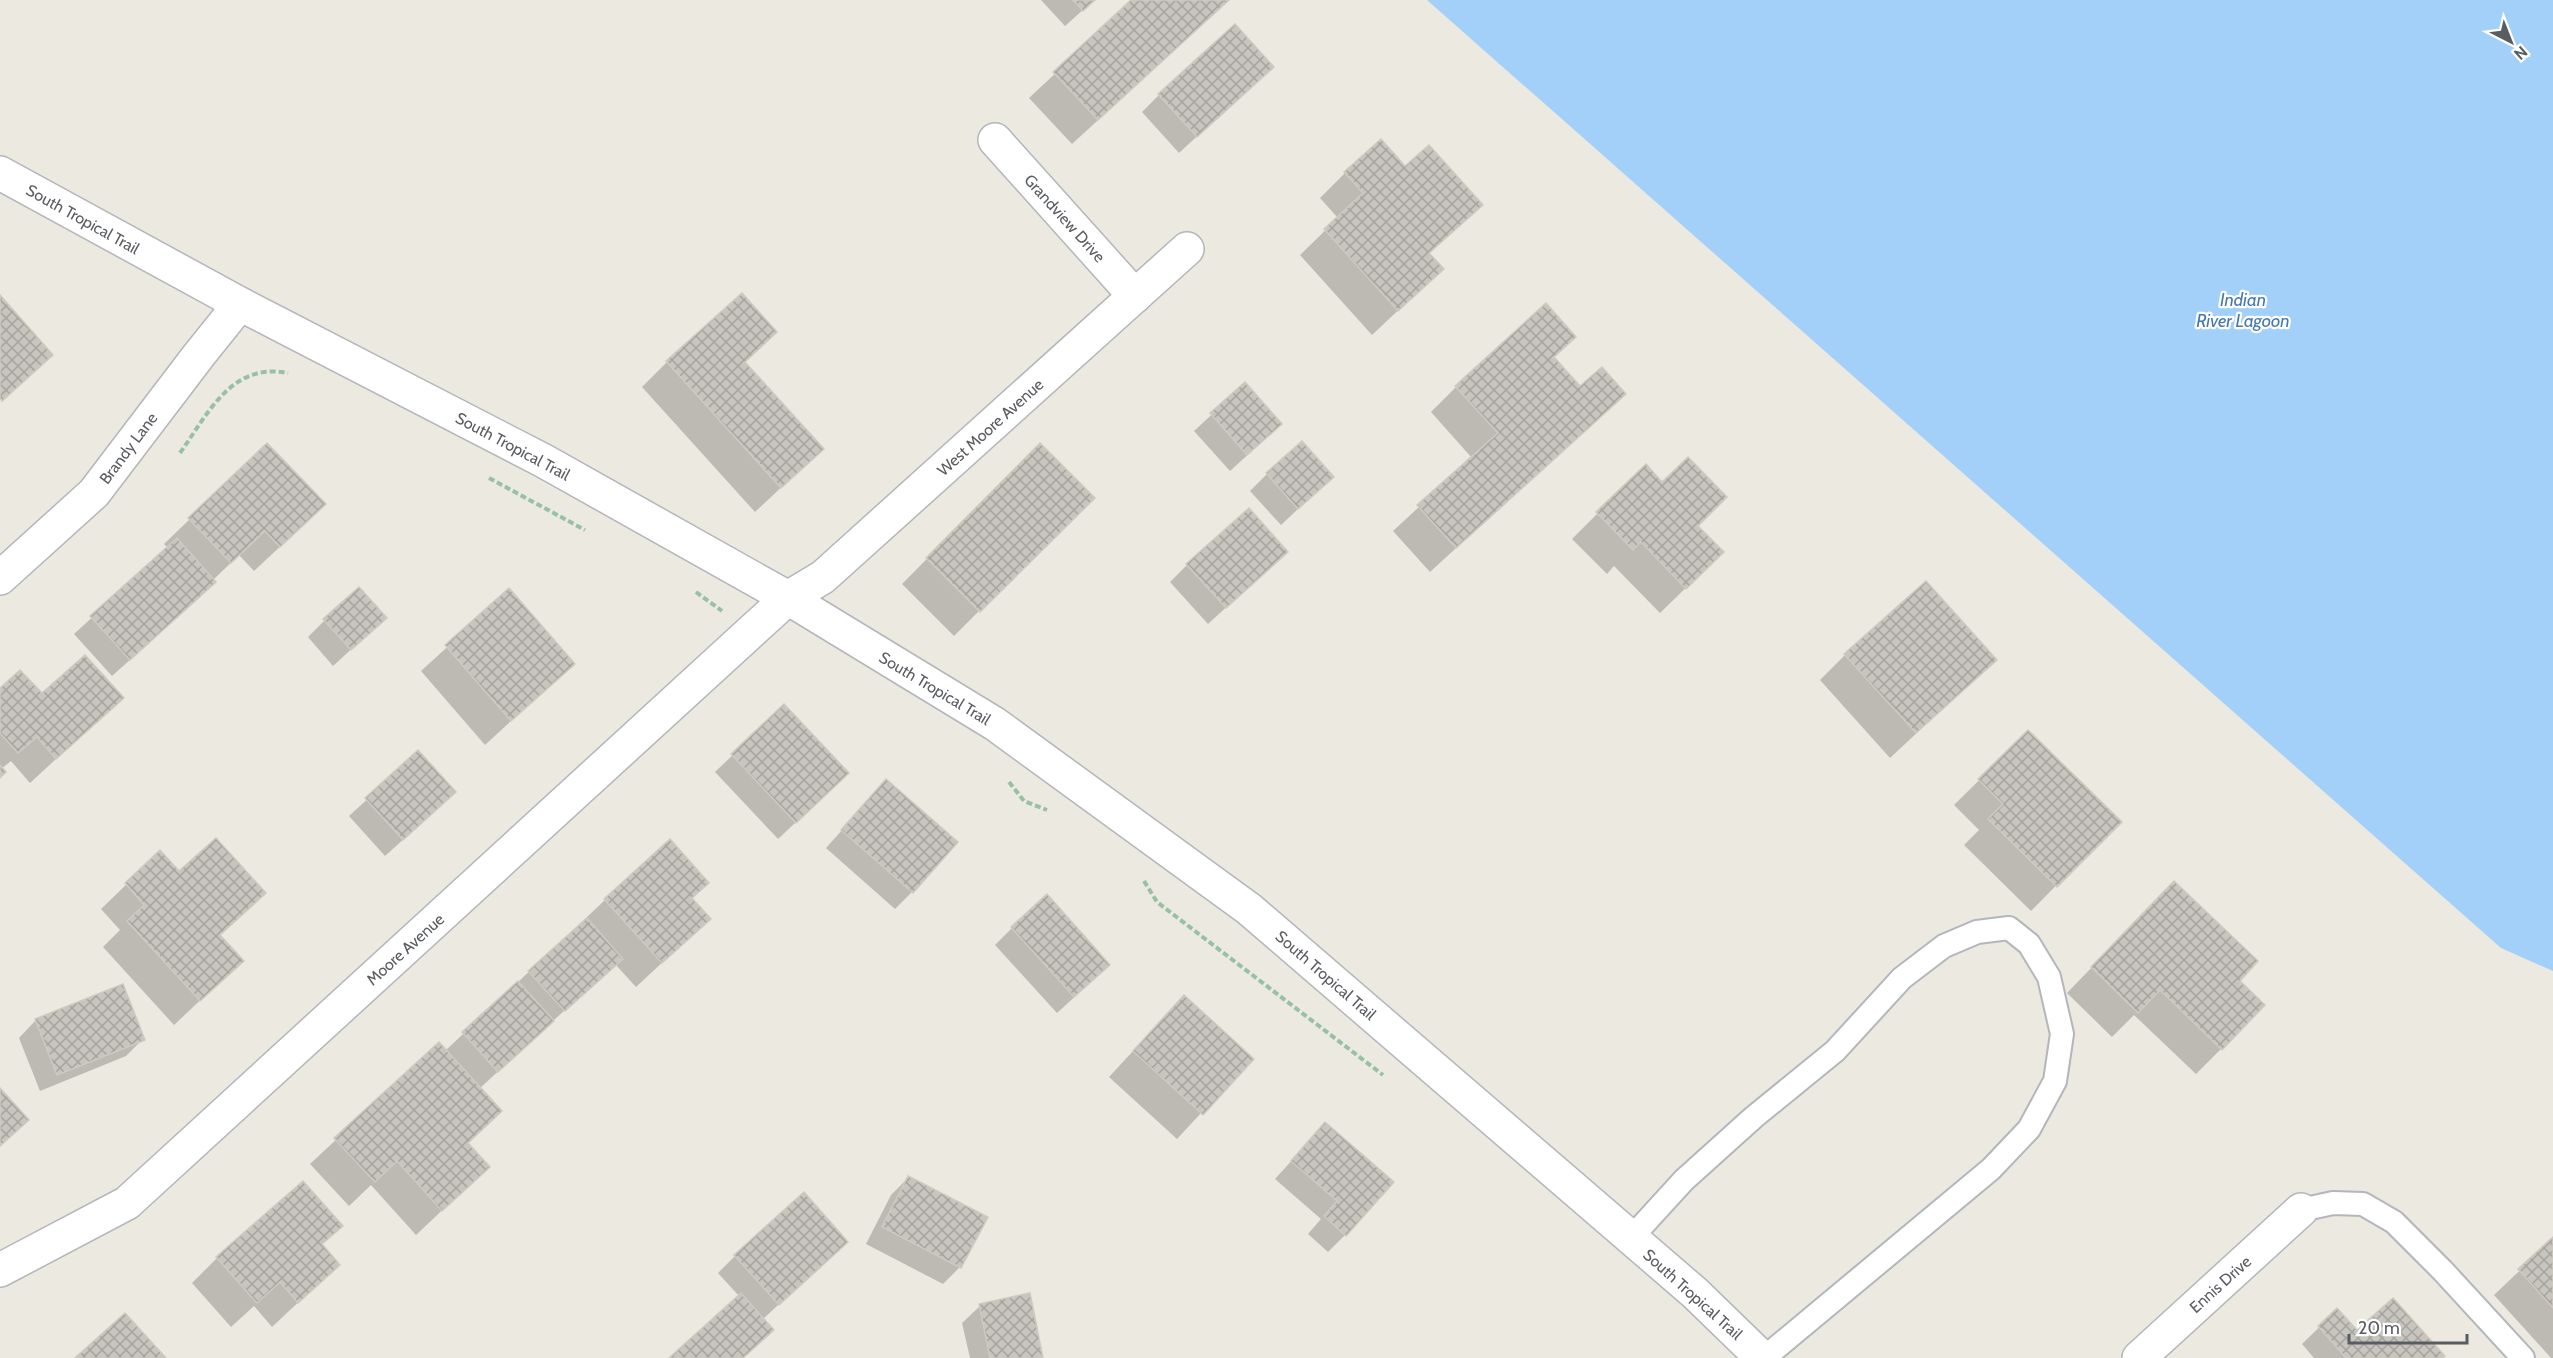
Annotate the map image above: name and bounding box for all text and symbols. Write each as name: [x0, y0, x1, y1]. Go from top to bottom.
north arrow: [2481, 12, 2541, 72]
text: N: [2510, 42, 2531, 64]
street label: Grandview Drive: [1020, 170, 1109, 266]
street label: South Tropical Trail: [23, 180, 143, 259]
water label: Indian River Lagoon: [2196, 289, 2290, 332]
street label: West Moore Avenue: [933, 375, 1047, 480]
street label: South Tropical Trail: [452, 408, 573, 485]
street label: Brandy Lane: [95, 409, 161, 488]
street label: South Tropical Trail: [876, 648, 994, 729]
street label: Moore Avenue: [363, 910, 448, 989]
street label: South Tropical Trail: [1272, 927, 1380, 1024]
street label: South Tropical Trail: [1639, 1245, 1746, 1344]
street label: Ennis Drive: [2186, 1252, 2255, 1317]
scale bar: [2349, 1307, 2468, 1345]
text: 20 m: [2358, 1317, 2400, 1339]

